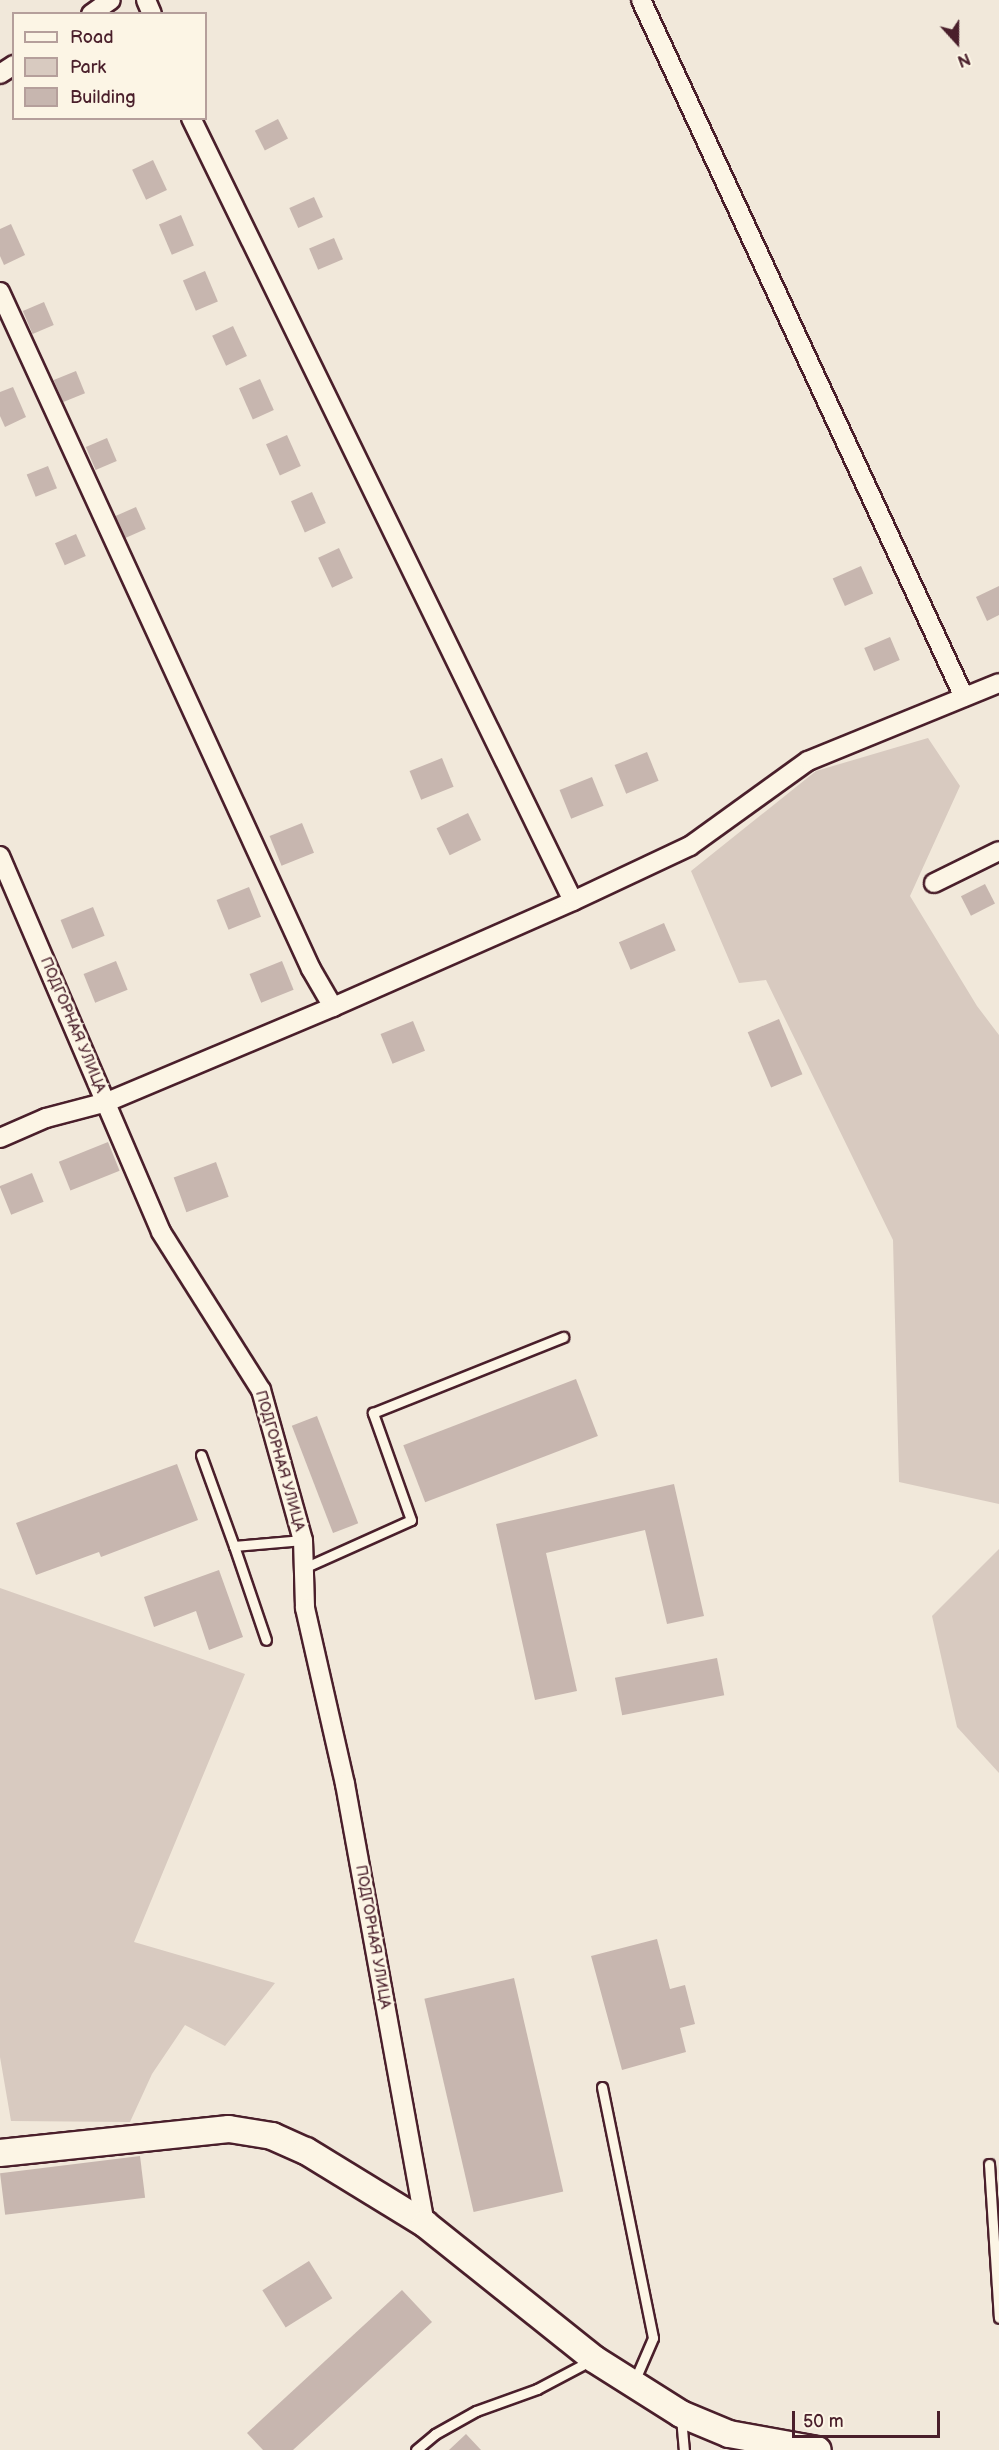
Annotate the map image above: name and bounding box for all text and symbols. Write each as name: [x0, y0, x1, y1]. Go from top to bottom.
legend: [12, 12, 207, 120]
north arrow: [927, 12, 987, 72]
text: Road: [70, 27, 114, 48]
text: N: [955, 48, 973, 70]
text: Park: [70, 57, 106, 78]
text: Building: [70, 87, 136, 108]
street label: ПОДГОРНАЯ УЛИЦА: [36, 954, 110, 1096]
street label: ПОДГОРНАЯ УЛИЦА: [251, 1388, 309, 1534]
street label: ПОДГОРНАЯ УЛИЦА: [351, 1864, 395, 2010]
scale bar: [795, 2399, 944, 2437]
text: 50 m: [803, 2411, 844, 2432]

